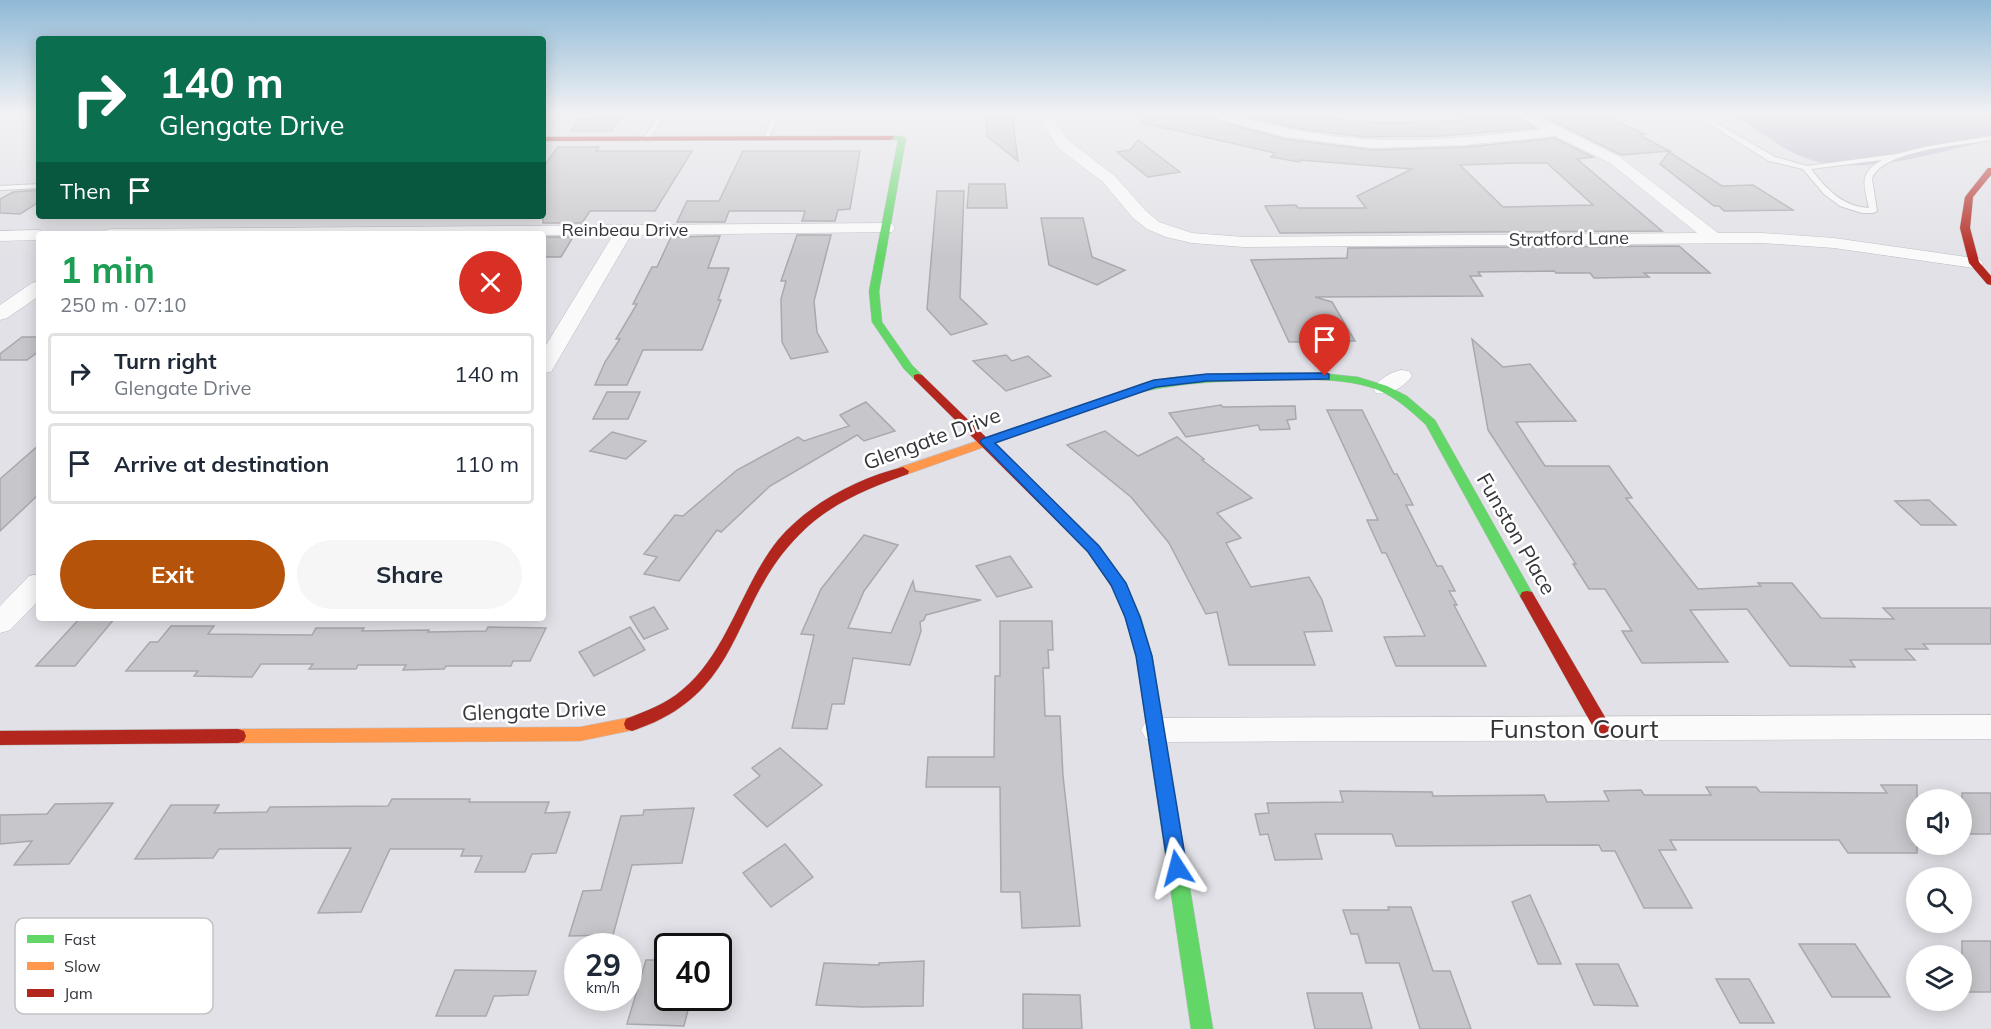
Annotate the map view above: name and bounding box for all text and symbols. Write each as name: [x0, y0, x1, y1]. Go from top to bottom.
text: 140 m: [159, 56, 284, 109]
icon: right: [60, 60, 138, 138]
text: Glengate Drive: [159, 108, 344, 142]
icon: arrive: [123, 174, 156, 207]
text: Then: [60, 177, 111, 205]
street label: Reinbeau Drive: [562, 218, 688, 241]
street label: Stratford Lane: [1509, 226, 1629, 251]
text: 1 min: [60, 247, 155, 292]
button: close: [459, 251, 522, 314]
text: 250 m · 07:10: [60, 292, 186, 317]
pin: [1299, 314, 1350, 376]
icon: arrive: [1308, 323, 1341, 356]
text: Turn right: [114, 347, 217, 375]
icon: right: [63, 357, 96, 390]
text: 140 m: [454, 360, 519, 388]
text: Glengate Drive: [114, 375, 251, 400]
street label: Glengate Drive: [859, 401, 1004, 475]
icon: arrive: [63, 447, 96, 480]
text: Arrive at destination: [114, 450, 329, 478]
text: 110 m: [454, 450, 519, 478]
street label: Funston Place: [1472, 468, 1562, 599]
button: Exit: [60, 540, 285, 609]
button: Share: [297, 540, 522, 609]
street label: Glengate Drive: [461, 694, 606, 726]
street label: Funston Court: [1489, 712, 1659, 745]
map controls: [1906, 789, 1972, 1011]
button: sound: [1906, 789, 1972, 855]
position arrow: [1145, 836, 1209, 900]
button: search: [1906, 867, 1972, 933]
legend: [15, 918, 213, 1014]
text: Fast: [64, 929, 96, 949]
speed limit sign: 40: [654, 933, 732, 1011]
button: layers: [1906, 945, 1972, 1011]
text: 29: [585, 946, 621, 984]
text: Slow: [64, 956, 101, 976]
text: km/h: [586, 978, 620, 997]
text: Jam: [64, 983, 93, 1003]

